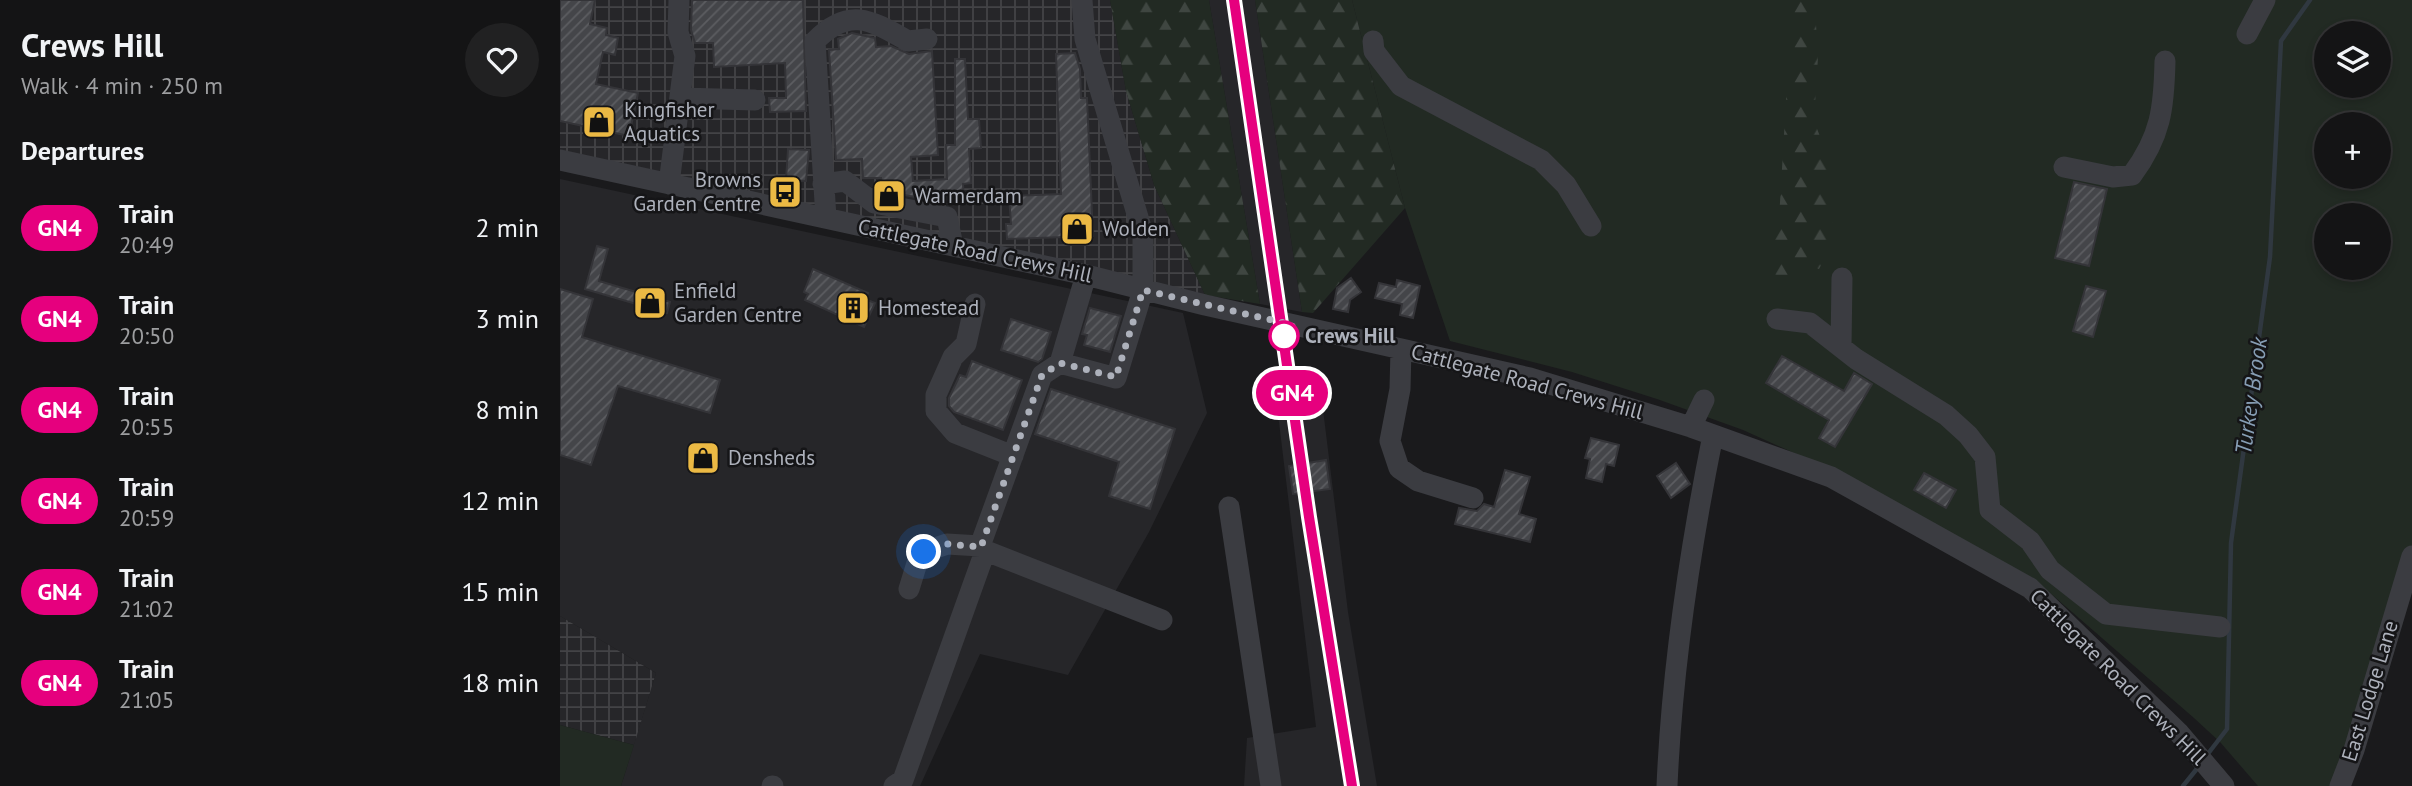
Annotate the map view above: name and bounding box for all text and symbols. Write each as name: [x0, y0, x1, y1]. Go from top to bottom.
map controls: [2314, 21, 2391, 280]
button: layers: [2314, 21, 2391, 98]
text: Crews Hill: [21, 23, 163, 66]
button: heart: [465, 23, 539, 97]
text: Walk · 4 min · 250 m: [21, 71, 223, 100]
place label: Kingfisher Aquatics: [624, 96, 715, 147]
shop icon: Kingfisher Aquatics: [580, 103, 618, 141]
button: +: [2314, 112, 2391, 189]
text: Departures: [21, 134, 144, 167]
place label: Browns Garden Centre: [633, 166, 761, 217]
bus stop icon: Browns Garden Centre: [766, 173, 804, 211]
shop icon: Warmerdam: [870, 177, 908, 215]
place label: Warmerdam: [914, 182, 1022, 209]
text: Train: [119, 197, 174, 230]
button: −: [2314, 203, 2391, 280]
shop icon: Wolden: [1058, 210, 1096, 248]
text: 2 min: [476, 211, 539, 244]
text: GN4: [38, 212, 82, 243]
street label: Cattlegate Road Crews Hill: [855, 212, 1095, 289]
place label: Wolden: [1102, 215, 1169, 242]
text: 20:49: [119, 230, 174, 259]
place label: Enfield Garden Centre: [674, 277, 802, 328]
shop icon: Enfield Garden Centre: [631, 284, 669, 322]
text: Train: [119, 288, 174, 321]
building icon: Homestead: [834, 289, 872, 327]
place label: Homestead: [878, 294, 979, 321]
text: 3 min: [476, 302, 539, 335]
text: GN4: [38, 303, 82, 334]
text: 20:50: [119, 321, 174, 350]
marker: Crews Hill: [1269, 321, 1299, 351]
place label: Crews Hill: [1305, 322, 1396, 349]
water label: Turkey Brook: [2228, 334, 2273, 457]
street label: Cattlegate Road Crews Hill: [1408, 338, 1646, 425]
line badge: GN4: [1252, 370, 1332, 416]
text: GN4: [1270, 377, 1314, 408]
text: Train: [119, 379, 174, 412]
text: 8 min: [476, 393, 539, 426]
text: GN4: [38, 394, 82, 425]
text: 20:55: [119, 412, 174, 441]
shop icon: Densheds: [684, 439, 722, 477]
place label: Densheds: [728, 444, 815, 471]
text: Train: [119, 470, 174, 503]
text: 12 min: [461, 484, 539, 517]
text: GN4: [38, 485, 82, 516]
text: 20:59: [119, 503, 174, 532]
your location: [906, 534, 941, 569]
text: Train: [119, 561, 174, 594]
text: 15 min: [461, 575, 539, 608]
text: GN4: [38, 576, 82, 607]
street label: Cattlegate Road Crews Hill: [2024, 583, 2212, 771]
text: 21:02: [119, 594, 174, 623]
street label: East Lodge Lane: [2335, 617, 2404, 765]
text: Train: [119, 652, 174, 685]
text: 18 min: [461, 666, 539, 699]
text: GN4: [38, 667, 82, 698]
text: 21:05: [119, 685, 174, 714]

